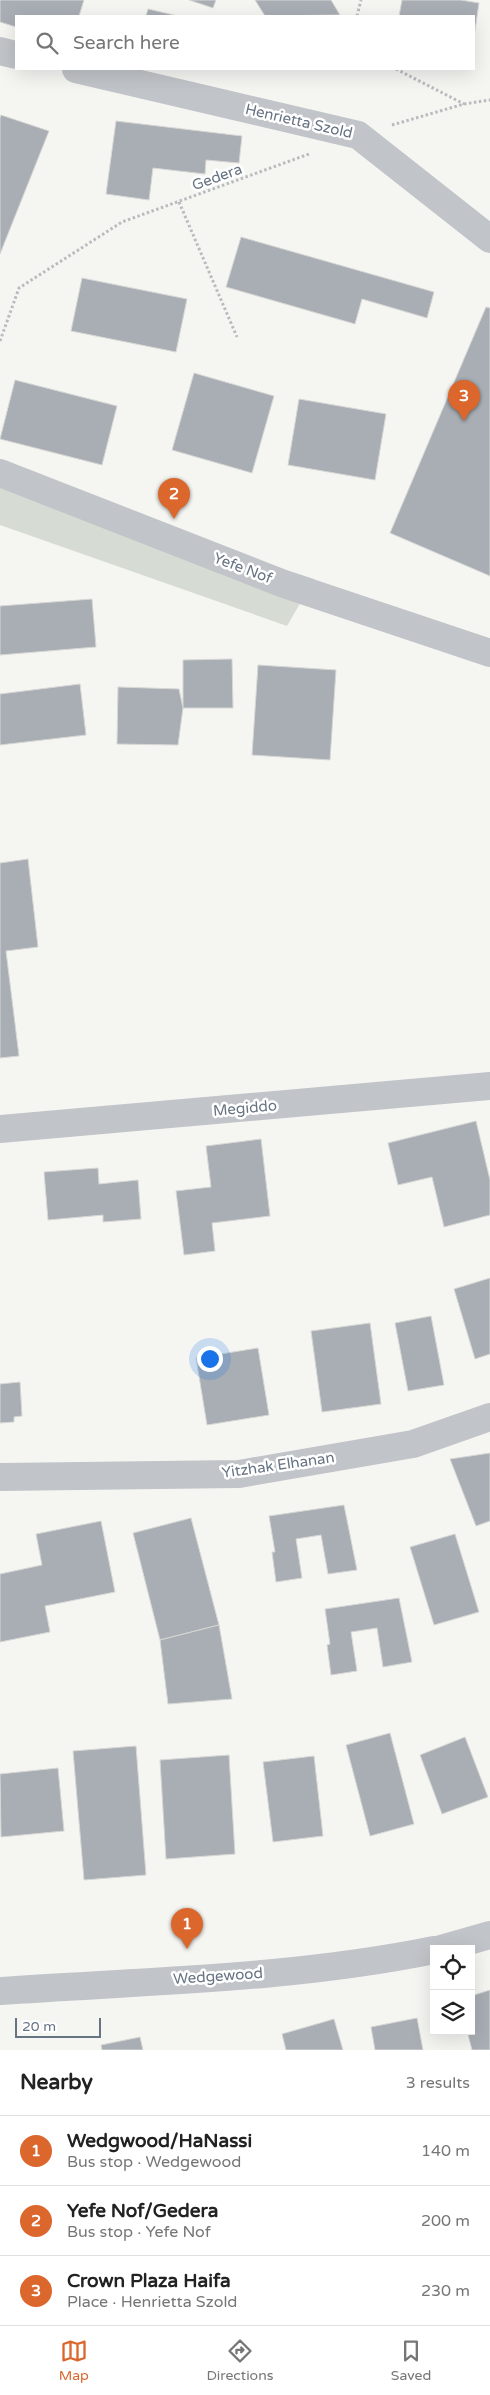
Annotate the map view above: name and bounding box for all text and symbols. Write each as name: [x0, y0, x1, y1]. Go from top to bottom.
search box: [15, 15, 475, 70]
icon: search: [33, 29, 61, 57]
text: Search here: [73, 32, 180, 54]
street label: Henrietta Szold: [244, 100, 354, 142]
street label: Gedera: [189, 160, 245, 194]
pin: 3: [448, 380, 480, 421]
pin: 2: [158, 478, 190, 519]
street label: Yefe Nof: [211, 549, 275, 587]
street label: Megiddo: [212, 1096, 278, 1120]
your location: [197, 1346, 223, 1372]
street label: Yitzhak Elhanan: [220, 1448, 336, 1482]
pin: 1: [171, 1908, 203, 1949]
map controls: [430, 1945, 475, 2035]
button: locate: [430, 1945, 475, 1990]
street label: Wedgewood: [173, 1964, 263, 1988]
button: layers: [430, 1990, 475, 2035]
scale bar: [15, 2015, 101, 2038]
text: 20 m: [22, 2018, 56, 2035]
text: Nearby: [20, 2070, 93, 2095]
text: 3 results: [406, 2073, 470, 2093]
text: Wedgwood/HaNassi: [67, 2130, 252, 2152]
text: 1: [31, 2141, 41, 2161]
text: 140 m: [421, 2141, 470, 2161]
text: Bus stop · Wedgewood: [67, 2152, 241, 2172]
text: Yefe Nof/Gedera: [67, 2200, 219, 2222]
text: 2: [31, 2211, 41, 2231]
text: 200 m: [421, 2211, 470, 2231]
text: Bus stop · Yefe Nof: [67, 2222, 211, 2242]
text: Crown Plaza Haifa: [67, 2270, 231, 2292]
text: 3: [31, 2281, 41, 2301]
text: 230 m: [421, 2281, 470, 2301]
text: Place · Henrietta Szold: [67, 2292, 237, 2312]
tab: Map: [59, 2337, 89, 2384]
tab: Directions: [206, 2337, 273, 2384]
tab: Saved: [391, 2337, 431, 2384]

